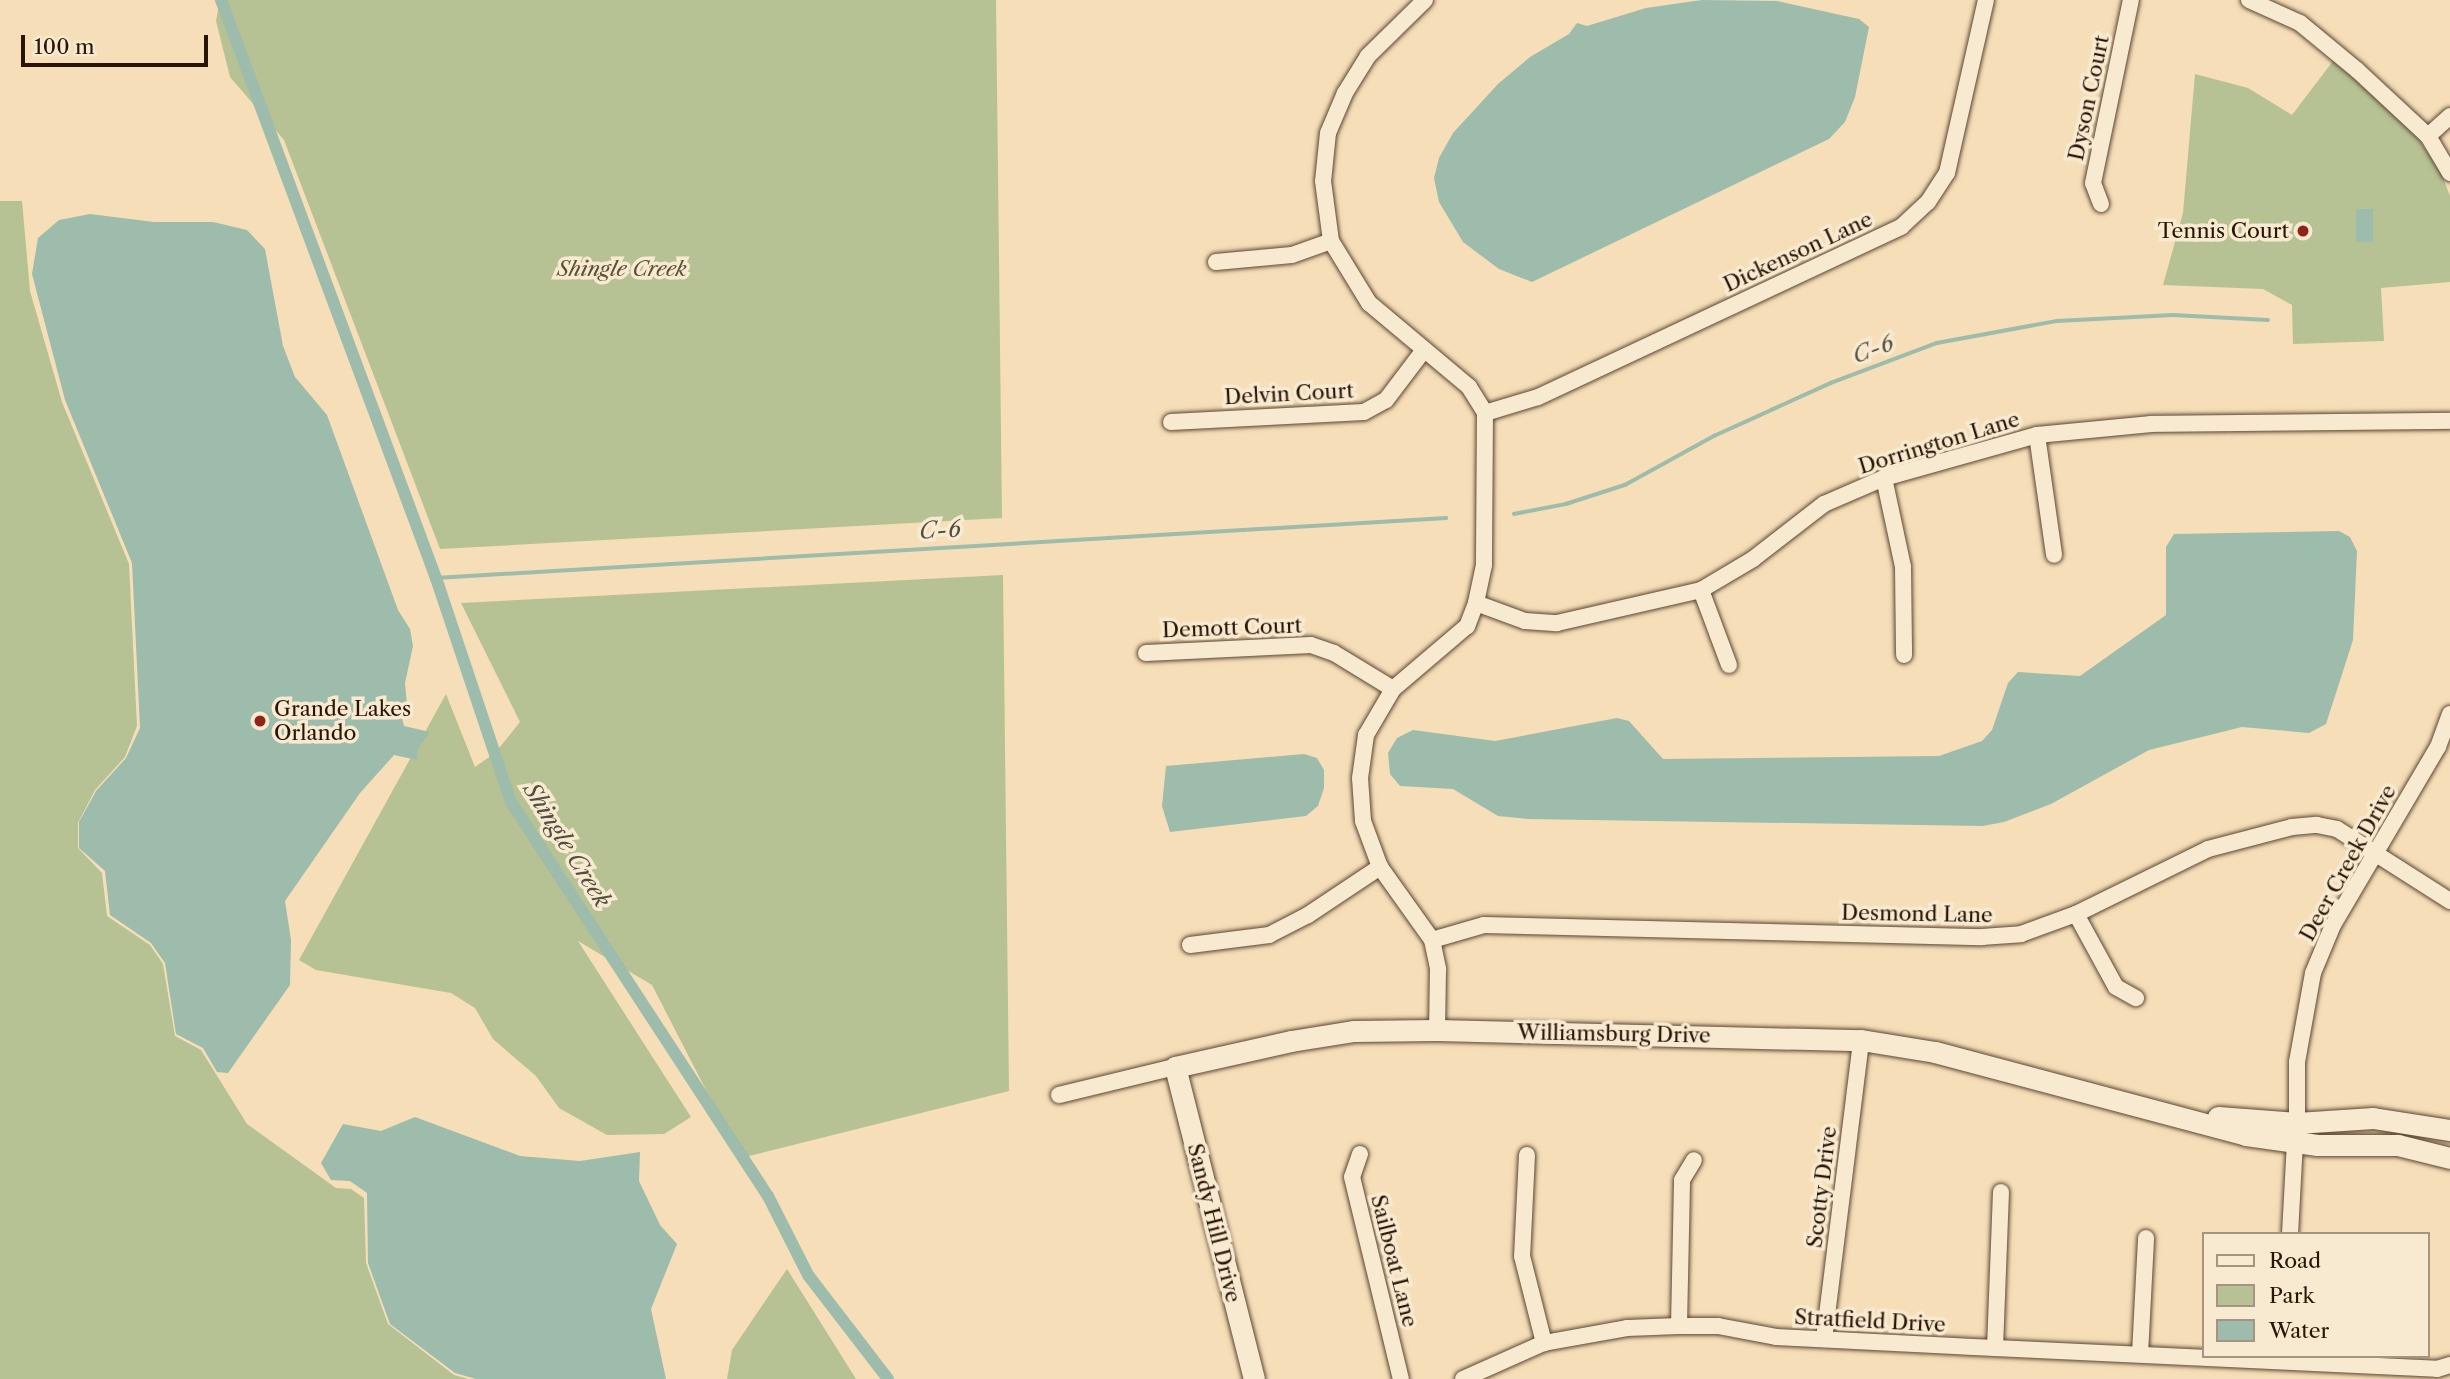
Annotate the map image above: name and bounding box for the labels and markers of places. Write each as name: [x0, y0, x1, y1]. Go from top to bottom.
place label: Tennis Court: [2158, 218, 2289, 244]
marker: Tennis Court: [2295, 223, 2311, 239]
place label: Grande Lakes Orlando: [274, 696, 411, 746]
marker: Grande Lakes Orlando: [252, 713, 268, 729]

